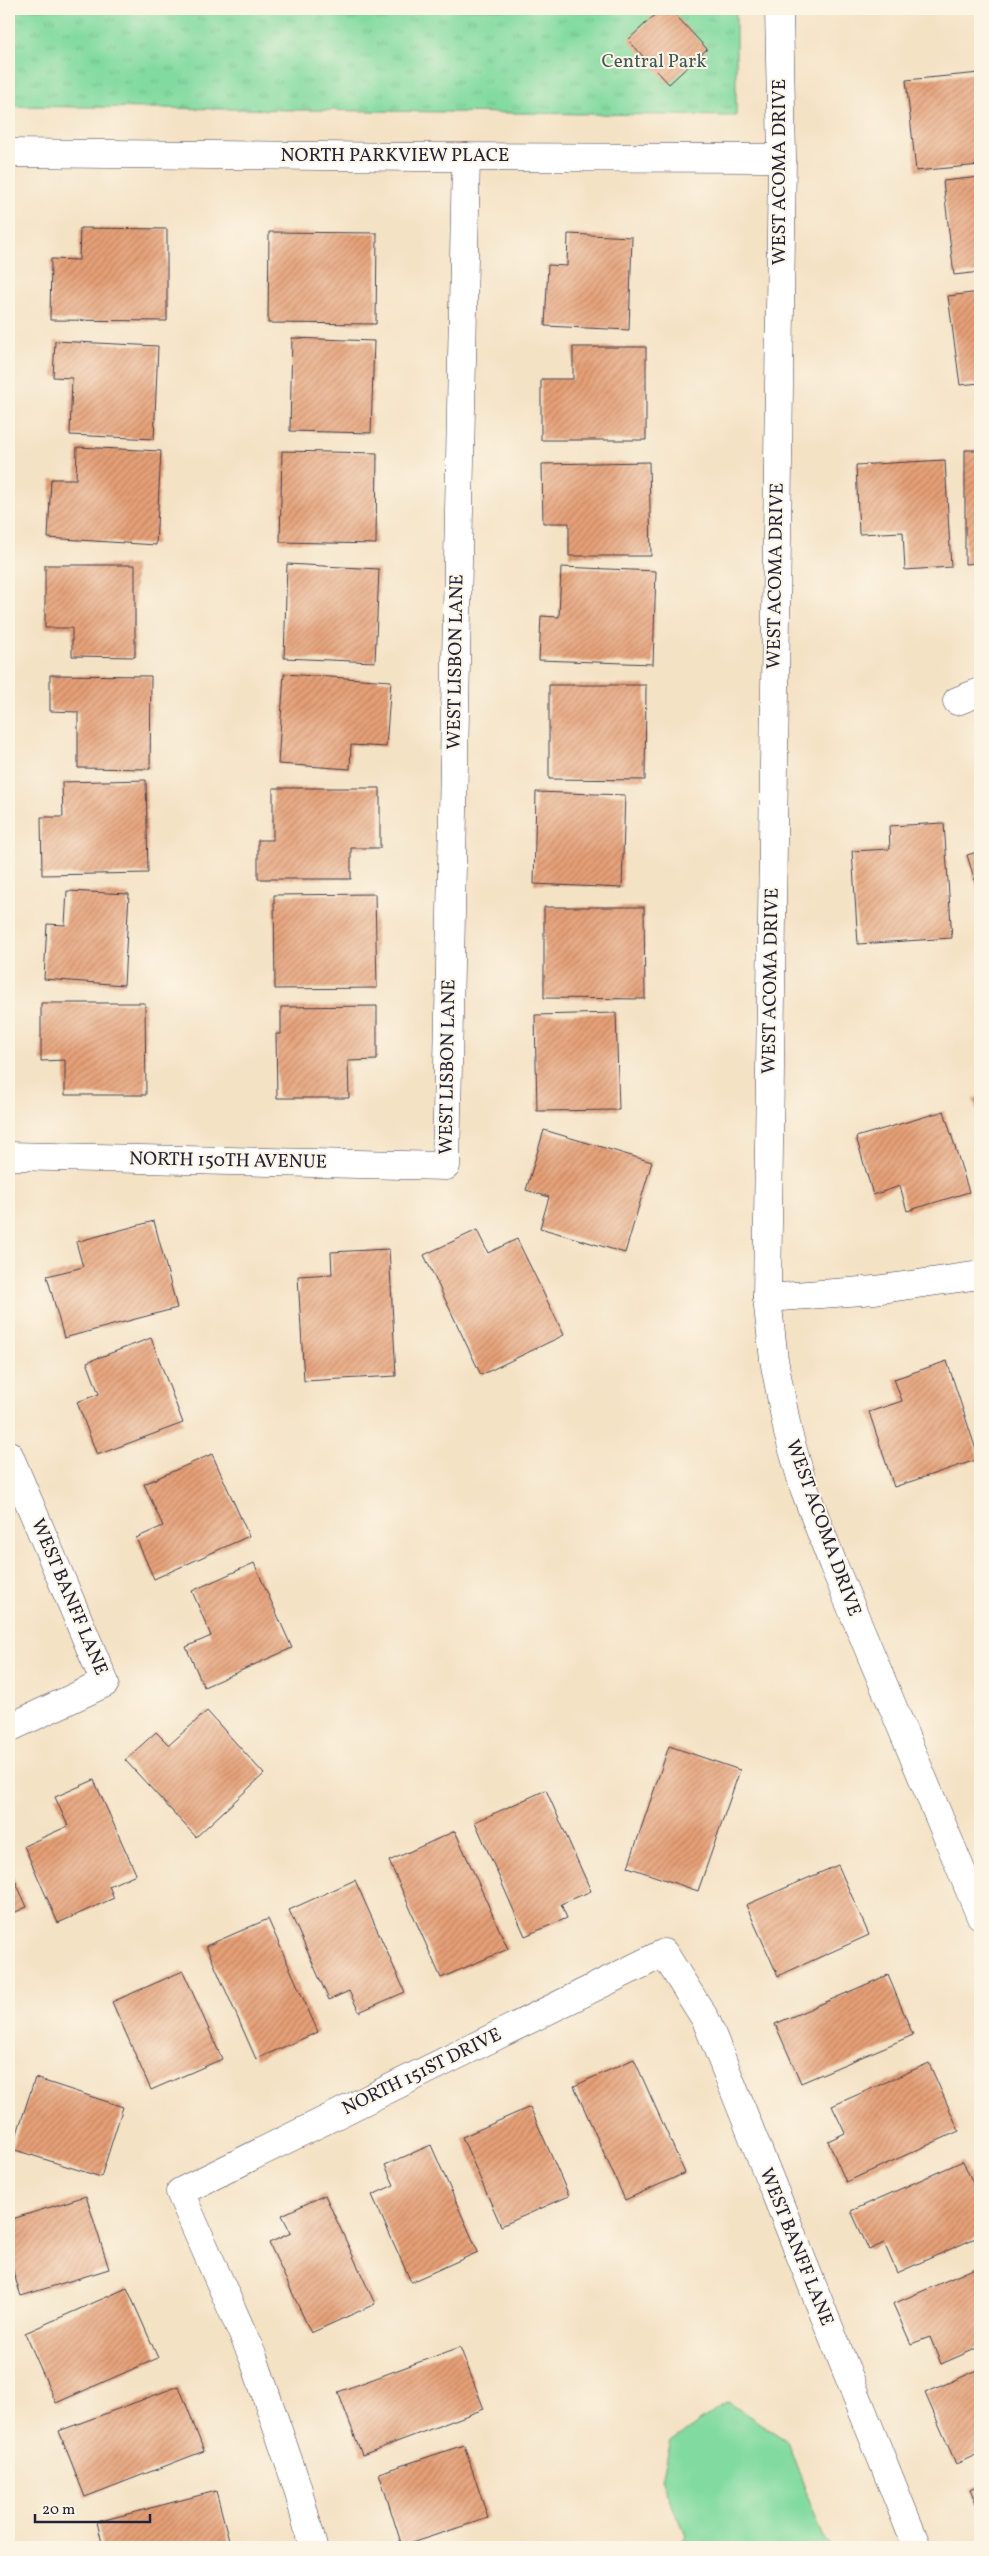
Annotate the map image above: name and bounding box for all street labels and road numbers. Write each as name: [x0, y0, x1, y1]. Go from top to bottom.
street label: WEST ACOMA DRIVE: [767, 79, 793, 265]
street label: NORTH PARKVIEW PLACE: [281, 143, 509, 169]
street label: WEST ACOMA DRIVE: [761, 483, 791, 669]
street label: WEST LISBON LANE: [441, 574, 471, 750]
street label: WEST ACOMA DRIVE: [756, 888, 786, 1074]
street label: WEST LISBON LANE: [433, 979, 463, 1155]
street label: NORTH 150TH AVENUE: [129, 1146, 327, 1176]
street label: WEST ACOMA DRIVE: [779, 1436, 867, 1620]
street label: WEST BANFF LANE: [24, 1515, 114, 1679]
street label: NORTH 151ST DRIVE: [338, 2022, 506, 2122]
street label: WEST BANFF LANE: [752, 2164, 840, 2330]

